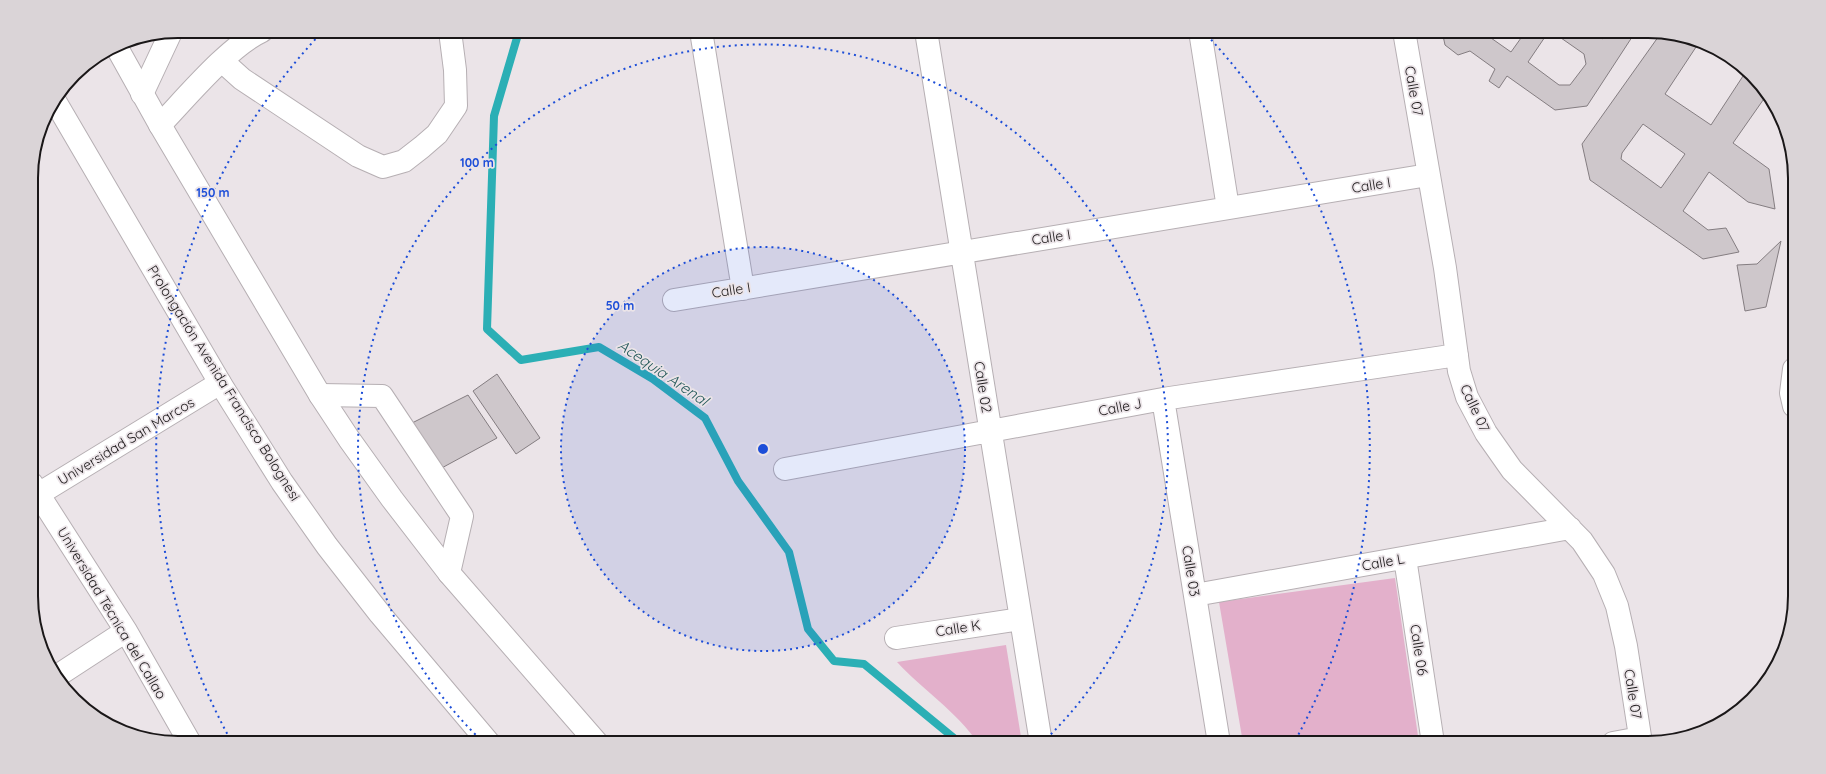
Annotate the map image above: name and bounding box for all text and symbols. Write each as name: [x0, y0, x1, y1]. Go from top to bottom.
street label: Calle 07: [1401, 65, 1427, 117]
text: 100 m: [460, 155, 494, 170]
street label: Calle I: [1350, 173, 1392, 197]
text: 150 m: [196, 185, 230, 200]
street label: Calle I: [1030, 225, 1072, 249]
street label: Prolongación Avenida Francisco Bolognesi: [144, 262, 304, 504]
street label: Calle I: [710, 278, 752, 302]
text: 50 m: [606, 298, 634, 313]
water label: Acequia Arenal: [615, 335, 713, 411]
street label: Calle 02: [970, 360, 996, 414]
street label: Calle 07: [1456, 381, 1494, 435]
street label: Universidad San Marcos: [54, 393, 198, 489]
street label: Calle J: [1097, 394, 1143, 420]
centre of rings: [756, 442, 770, 456]
street label: Universidad Técnica del Callao: [53, 524, 171, 702]
street label: Calle 03: [1178, 544, 1204, 598]
street label: Calle L: [1360, 549, 1406, 575]
street label: Calle K: [934, 616, 982, 640]
street label: Calle 06: [1406, 623, 1432, 677]
street label: Calle 07: [1620, 668, 1646, 720]

